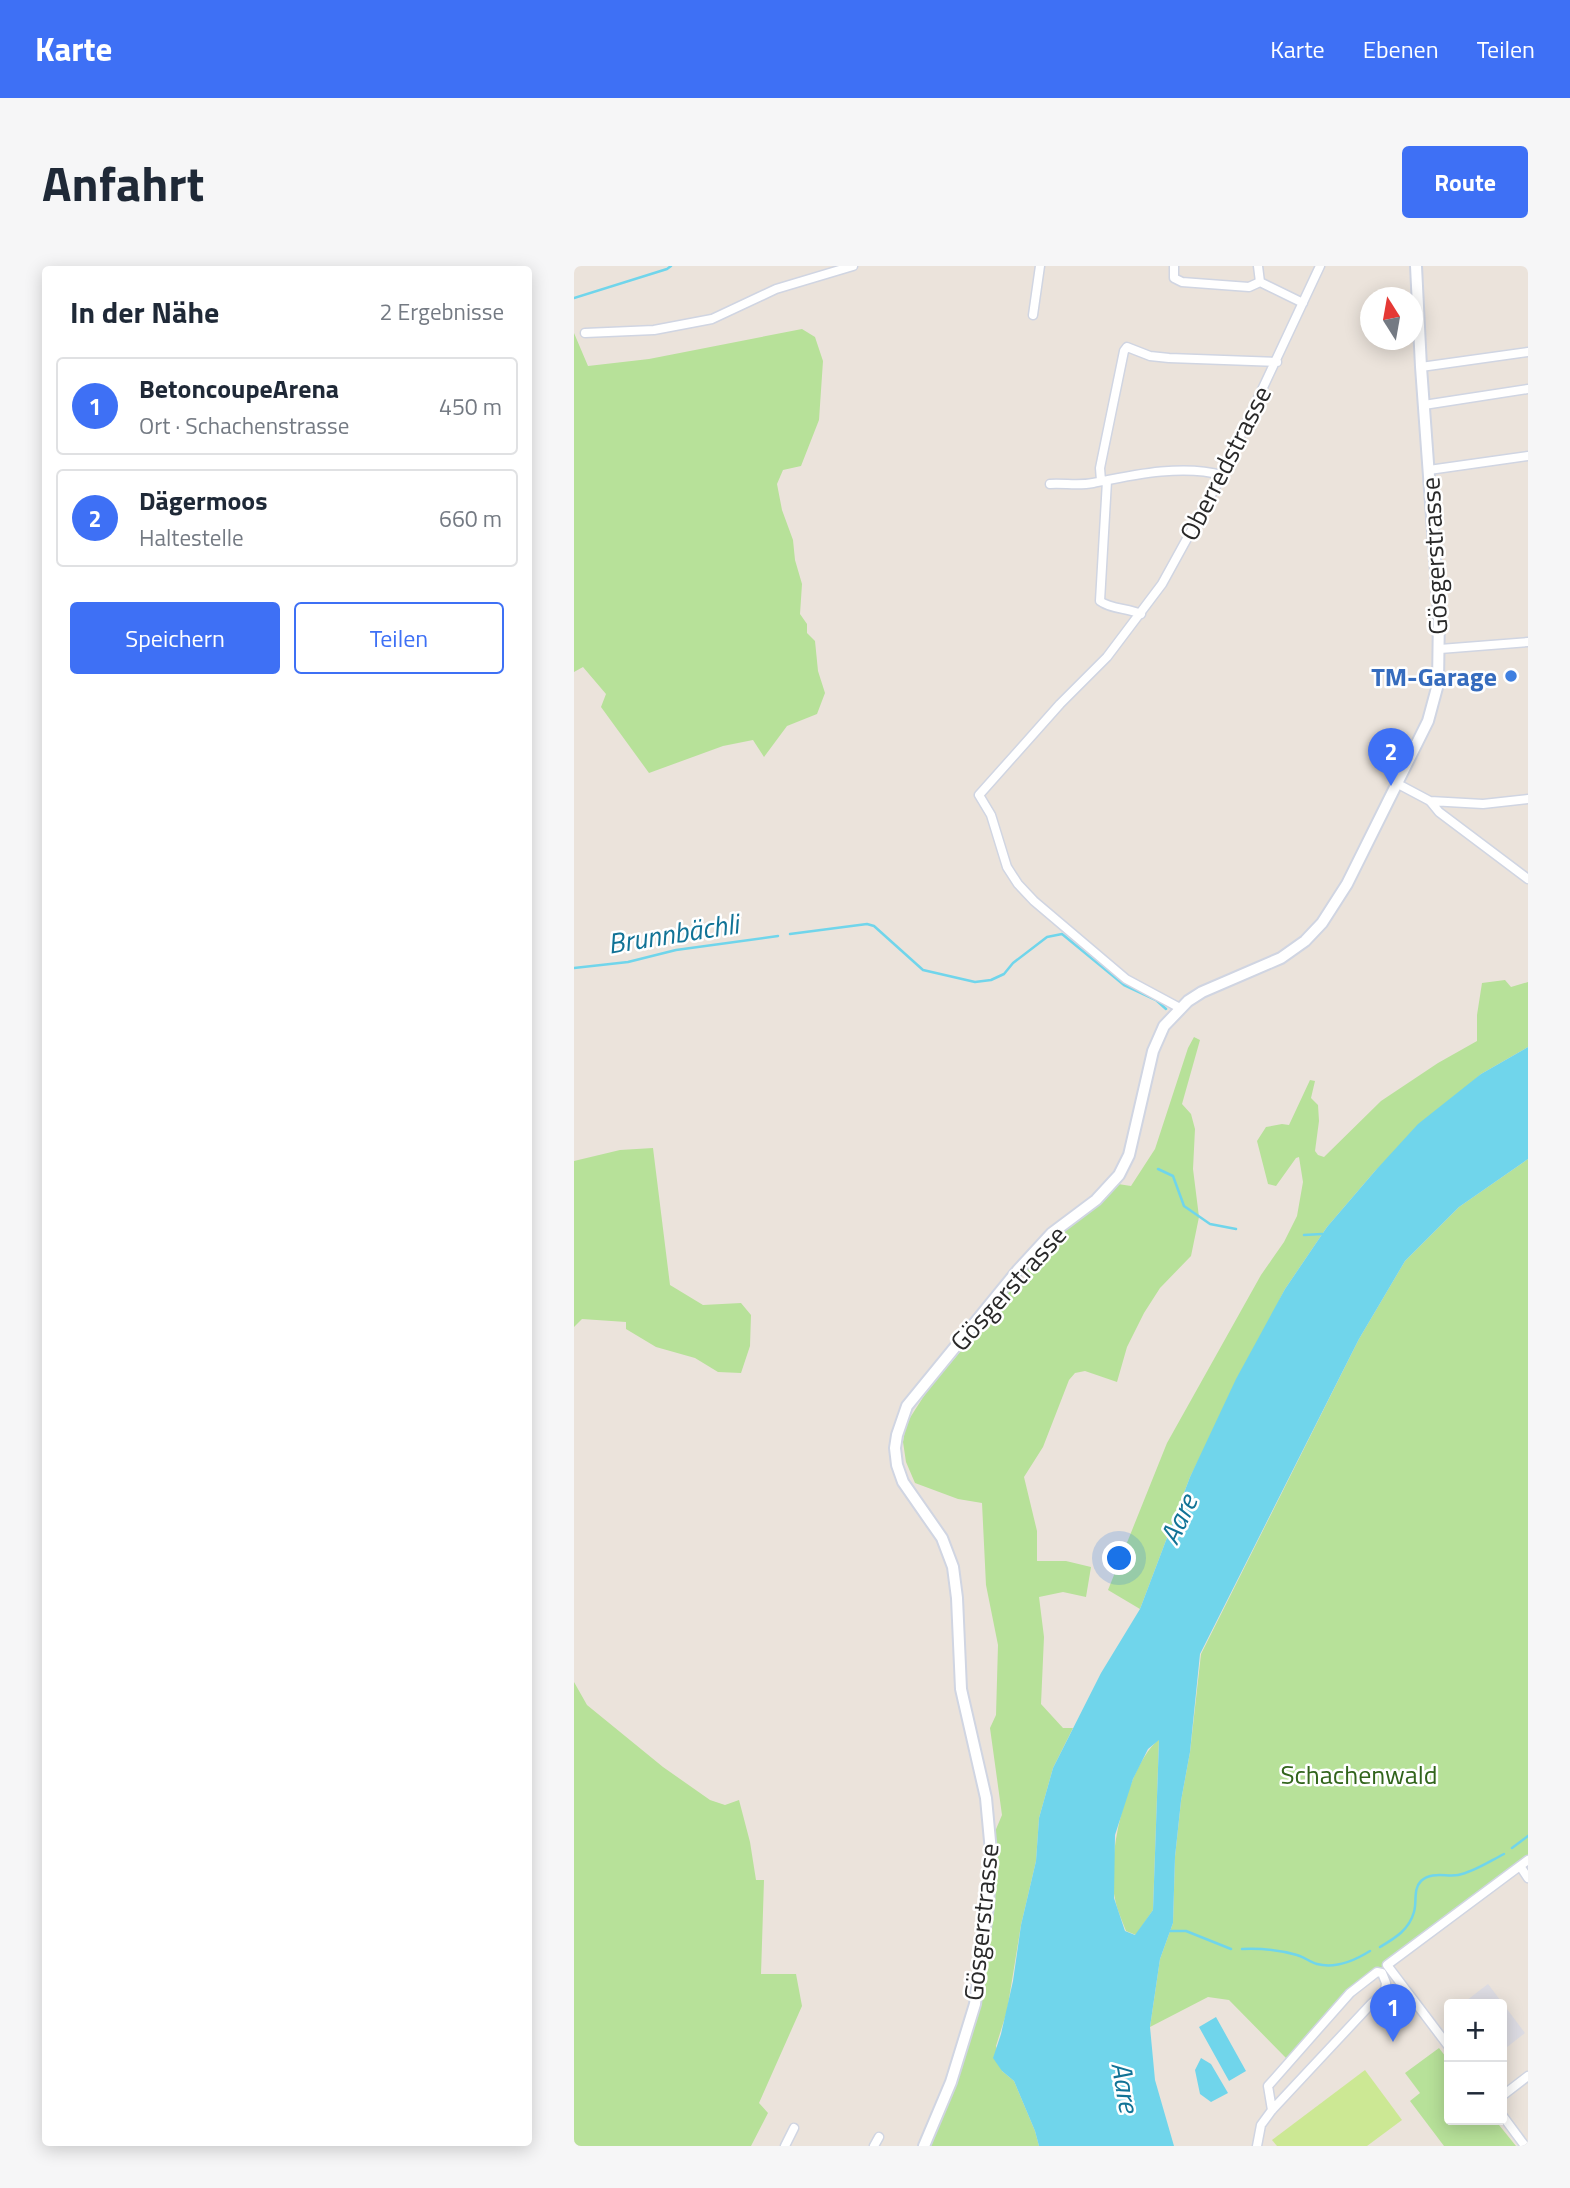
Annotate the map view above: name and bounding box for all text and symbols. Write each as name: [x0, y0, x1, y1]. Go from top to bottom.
text: Karte: [35, 24, 112, 74]
text: Karte: [1270, 31, 1325, 67]
text: Ebenen: [1363, 31, 1439, 67]
text: Teilen: [1477, 31, 1535, 67]
text: Anfahrt: [42, 145, 204, 220]
button: Route: [1402, 146, 1528, 218]
north arrow: [1360, 287, 1423, 350]
text: In der Nähe: [70, 289, 219, 335]
text: 2 Ergebnisse: [380, 294, 504, 329]
text: BetoncoupeArena: [139, 369, 339, 408]
street label: Oberredstrasse: [1169, 379, 1281, 547]
text: 1: [89, 389, 101, 424]
text: 450 m: [439, 389, 502, 424]
text: Ort · Schachenstrasse: [139, 408, 349, 443]
street label: Gösgerstrasse: [1410, 476, 1458, 636]
text: Dägermoos: [139, 481, 267, 520]
text: 2: [89, 501, 101, 536]
text: 660 m: [439, 501, 502, 536]
text: Haltestelle: [139, 520, 244, 555]
button: Speichern: [70, 602, 280, 674]
button: Teilen: [294, 602, 504, 674]
place label: TM-Garage: [1371, 657, 1497, 696]
marker: TM-Garage: [1503, 668, 1519, 684]
pin: 2: [1368, 728, 1414, 786]
water label: Brunnbächli: [604, 901, 745, 965]
street label: Gösgerstrasse: [941, 1216, 1075, 1360]
water label: Aare: [1148, 1485, 1209, 1551]
your location: [1102, 1541, 1136, 1575]
park label: Schachenwald: [1280, 1755, 1438, 1794]
street label: Gösgerstrasse: [953, 1842, 1009, 2002]
pin: 1: [1370, 1984, 1416, 2042]
map controls: [1444, 1999, 1507, 2125]
button: +: [1444, 1999, 1507, 2062]
water label: Aare: [1100, 2058, 1152, 2118]
button: −: [1444, 2062, 1507, 2125]

